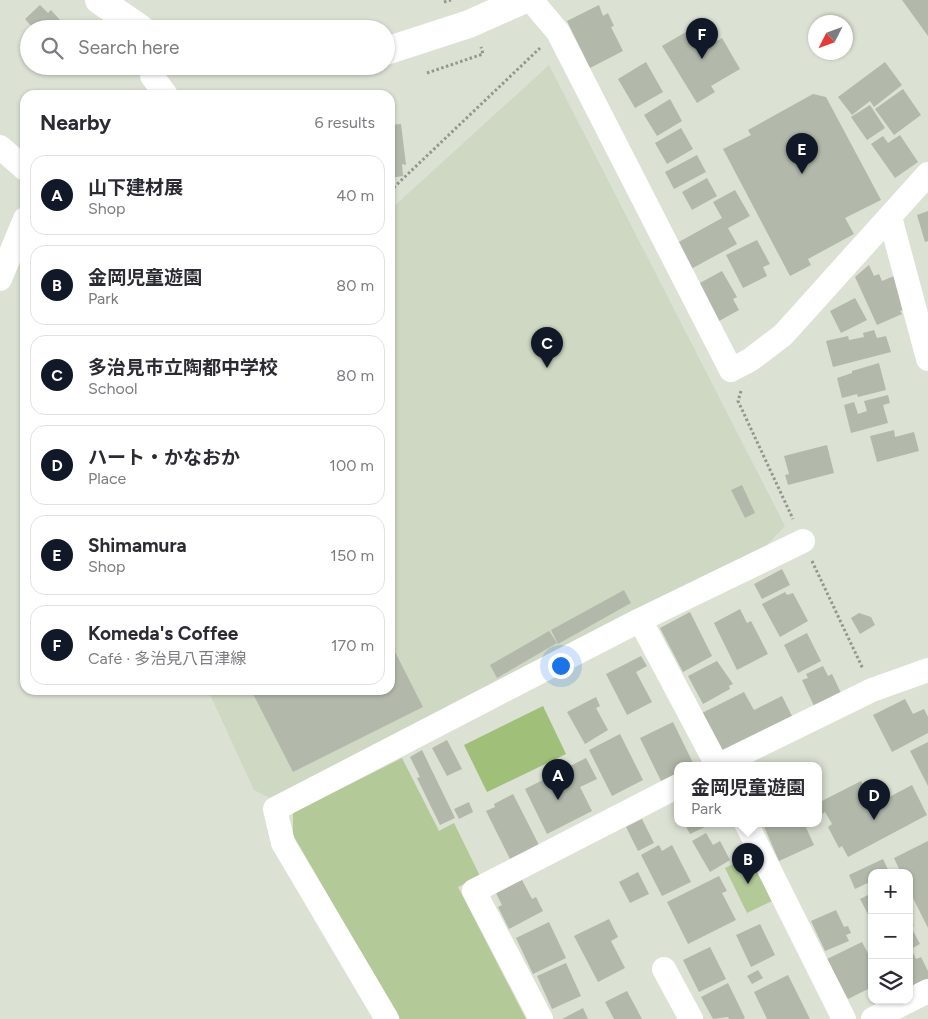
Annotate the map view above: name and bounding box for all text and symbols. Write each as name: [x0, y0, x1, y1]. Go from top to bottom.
north arrow: [808, 15, 853, 60]
pin: F: [686, 18, 718, 59]
search box: [20, 20, 395, 75]
icon: search: [38, 34, 66, 62]
text: Search here: [78, 36, 180, 59]
text: Nearby: [40, 110, 111, 135]
text: 6 results: [314, 113, 375, 132]
pin: E: [786, 133, 818, 174]
text: 山下建材展: [88, 176, 183, 199]
text: A: [51, 186, 63, 205]
text: 40 m: [336, 186, 374, 205]
text: Shop: [88, 199, 126, 218]
text: 金岡児童遊園: [88, 266, 202, 289]
text: B: [52, 276, 62, 295]
text: 80 m: [336, 276, 374, 295]
text: Park: [88, 289, 118, 308]
pin: C: [531, 327, 563, 368]
text: 多治見市立陶都中学校: [88, 356, 278, 379]
text: C: [51, 366, 63, 385]
text: 80 m: [336, 366, 374, 385]
text: School: [88, 379, 138, 398]
text: ハート・かなおか: [88, 446, 240, 469]
text: D: [51, 456, 63, 475]
text: 100 m: [329, 456, 374, 475]
text: Place: [88, 469, 126, 488]
text: Shimamura: [88, 534, 187, 557]
text: E: [52, 546, 62, 565]
text: 150 m: [330, 546, 374, 565]
text: Shop: [88, 557, 126, 576]
text: Komeda's Coffee: [88, 622, 238, 645]
text: F: [53, 636, 61, 655]
text: 170 m: [331, 636, 374, 655]
text: Café · 多治見八百津線: [88, 649, 246, 668]
your location: [548, 653, 574, 679]
pin: A: [542, 759, 574, 800]
popup: [674, 762, 822, 827]
text: 金岡児童遊園: [691, 776, 805, 799]
pin: D: [858, 779, 890, 820]
text: Park: [691, 799, 721, 818]
pin: B: [732, 843, 764, 884]
map controls: [868, 869, 913, 1004]
button: +: [868, 869, 913, 914]
button: −: [868, 914, 913, 959]
button: layers: [868, 959, 913, 1004]

